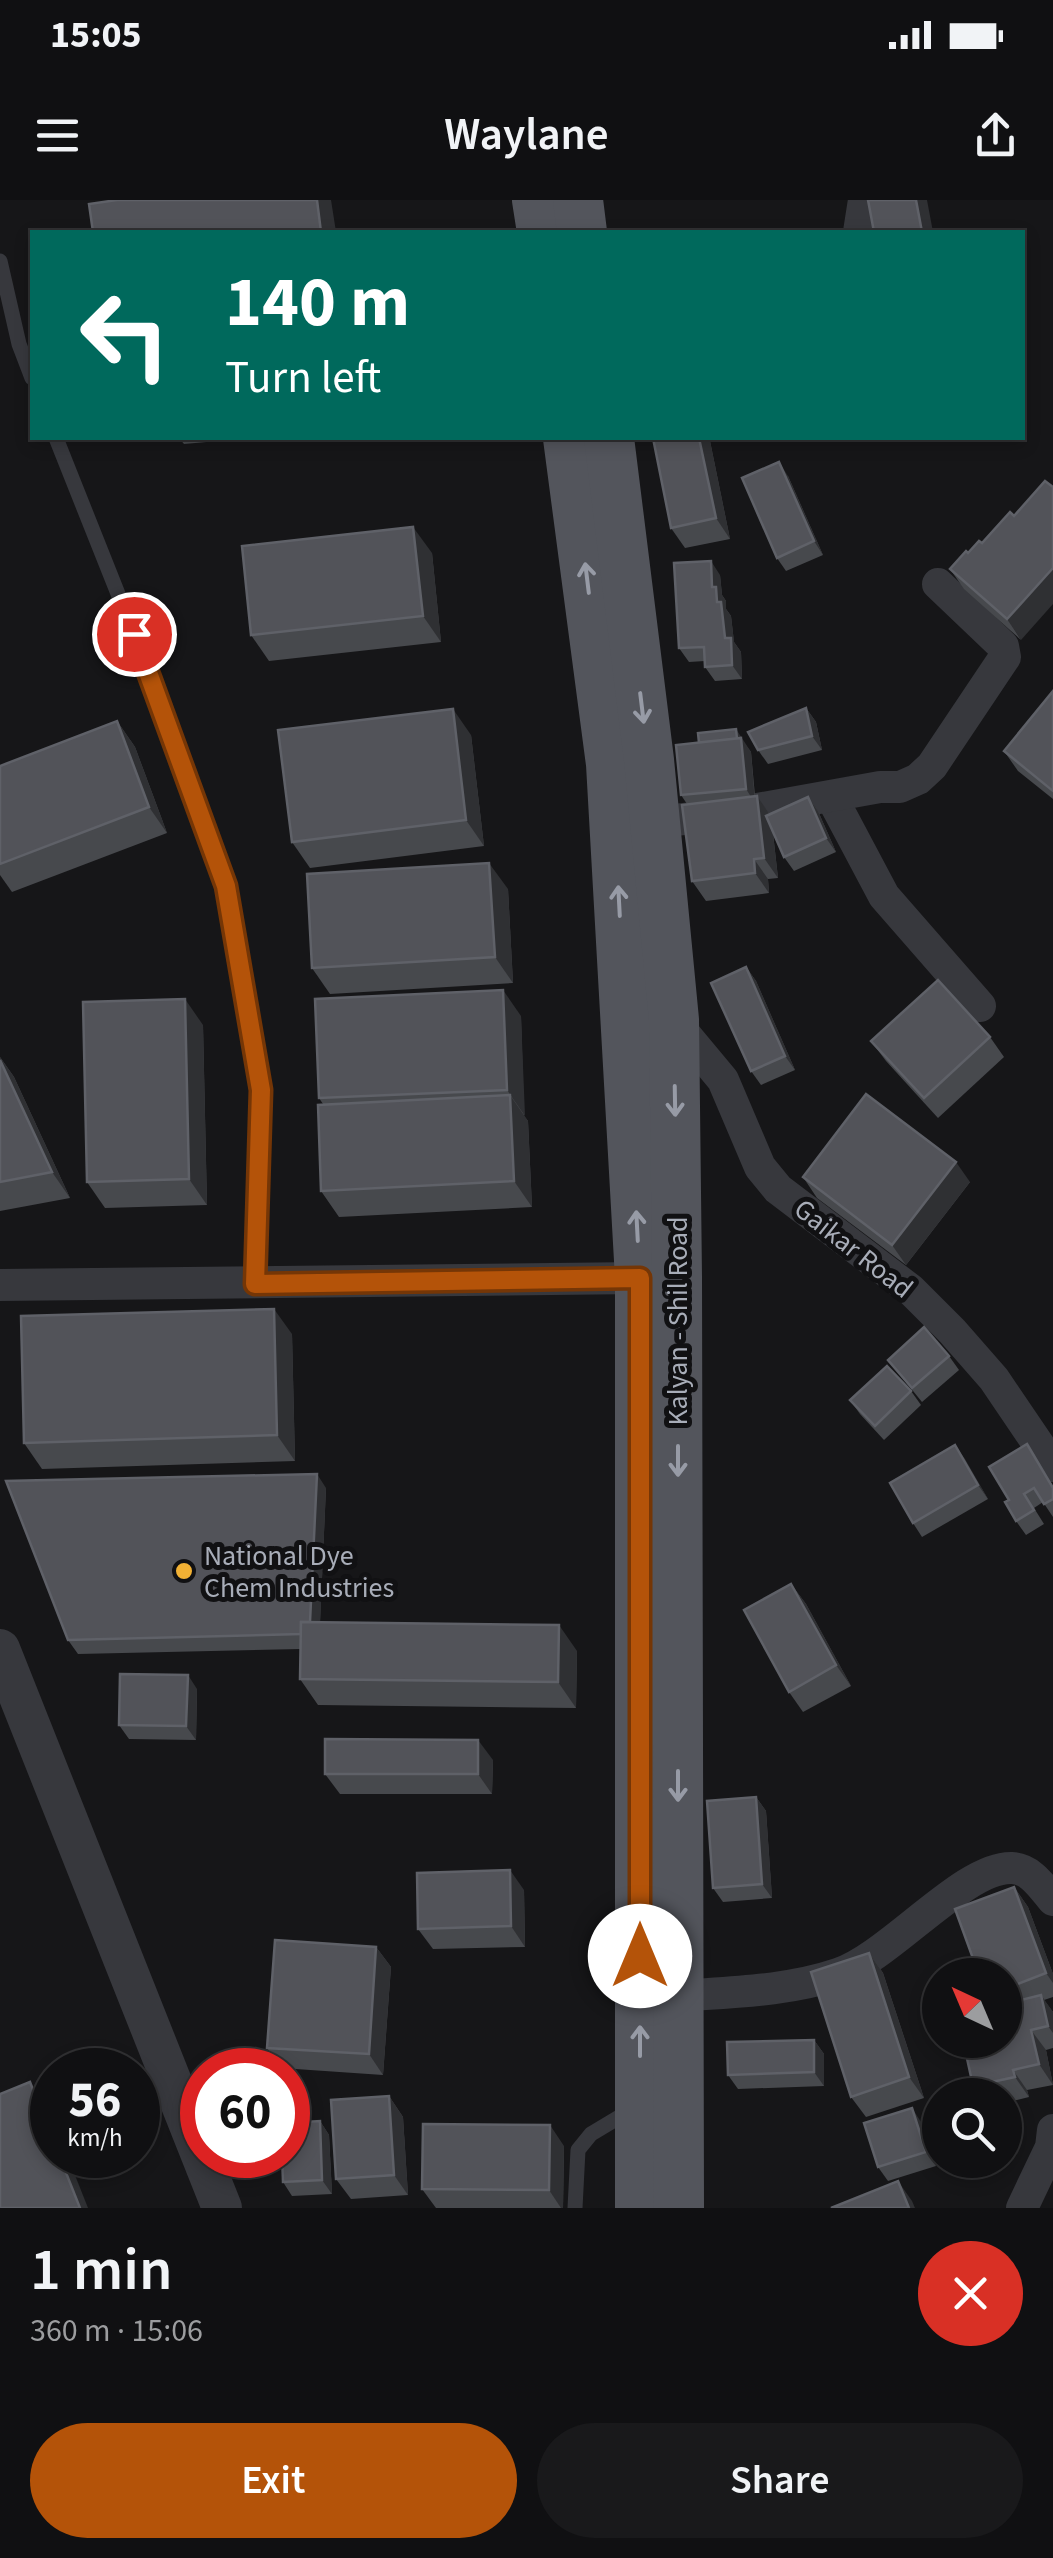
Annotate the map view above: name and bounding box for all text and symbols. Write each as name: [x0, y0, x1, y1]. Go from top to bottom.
text: 15:05: [50, 8, 142, 62]
text: Waylane: [444, 103, 609, 167]
icon: menu: [30, 108, 85, 163]
icon: share: [968, 108, 1023, 163]
text: 140 m: [225, 253, 410, 353]
icon: left: [60, 270, 190, 400]
text: Turn left: [225, 346, 381, 410]
one-way arrow: [577, 562, 595, 595]
pin: [92, 592, 177, 677]
icon: arrive: [107, 607, 162, 662]
one-way arrow: [633, 691, 652, 724]
one-way arrow: [609, 886, 628, 918]
one-way arrow: [665, 1085, 684, 1117]
street label: Gaikar Road: [785, 1190, 921, 1308]
one-way arrow: [627, 1210, 646, 1242]
street label: Kalyan - Shil Road: [658, 1216, 698, 1426]
one-way arrow: [668, 1444, 688, 1477]
place label: National Dye Chem Industries: [204, 1536, 394, 1608]
marker: National Dye Chem Industries: [173, 1560, 195, 1582]
one-way arrow: [668, 1770, 688, 1802]
position arrow: [588, 1904, 692, 2008]
north arrow: [922, 1958, 1022, 2058]
map controls: [922, 1958, 1022, 2178]
one-way arrow: [630, 2025, 650, 2058]
speed limit sign: 60: [180, 2048, 310, 2178]
text: 56: [69, 2065, 121, 2136]
button: search: [922, 2078, 1022, 2178]
text: km/h: [67, 2120, 123, 2156]
text: 1 min: [30, 2228, 173, 2313]
button: close: [918, 2241, 1023, 2346]
text: 360 m · 15:06: [30, 2308, 203, 2354]
button: Exit: [30, 2423, 517, 2538]
button: Share: [537, 2423, 1023, 2538]

